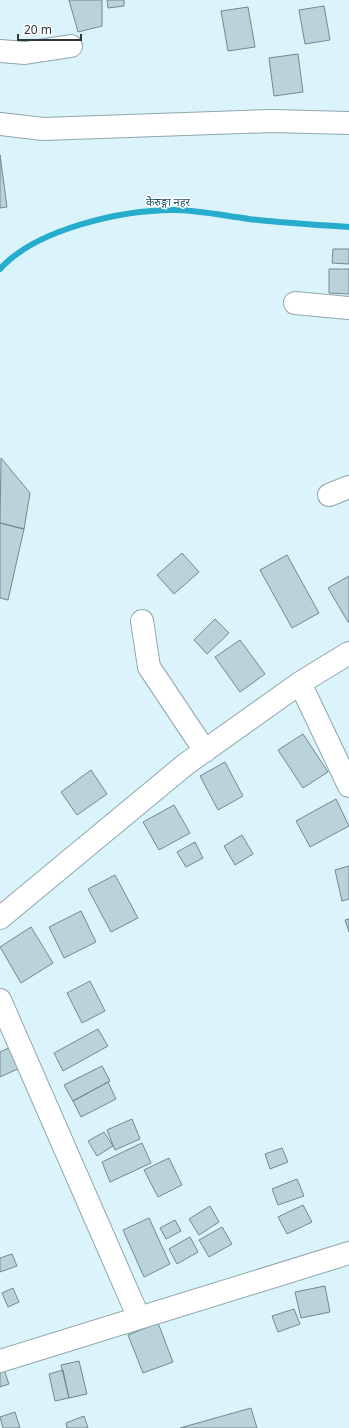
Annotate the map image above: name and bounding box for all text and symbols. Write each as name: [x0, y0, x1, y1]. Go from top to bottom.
scale bar: [18, 16, 81, 42]
text: 20 m: [24, 21, 52, 38]
water label: केेरुङ्गा नहर: [146, 194, 191, 209]

